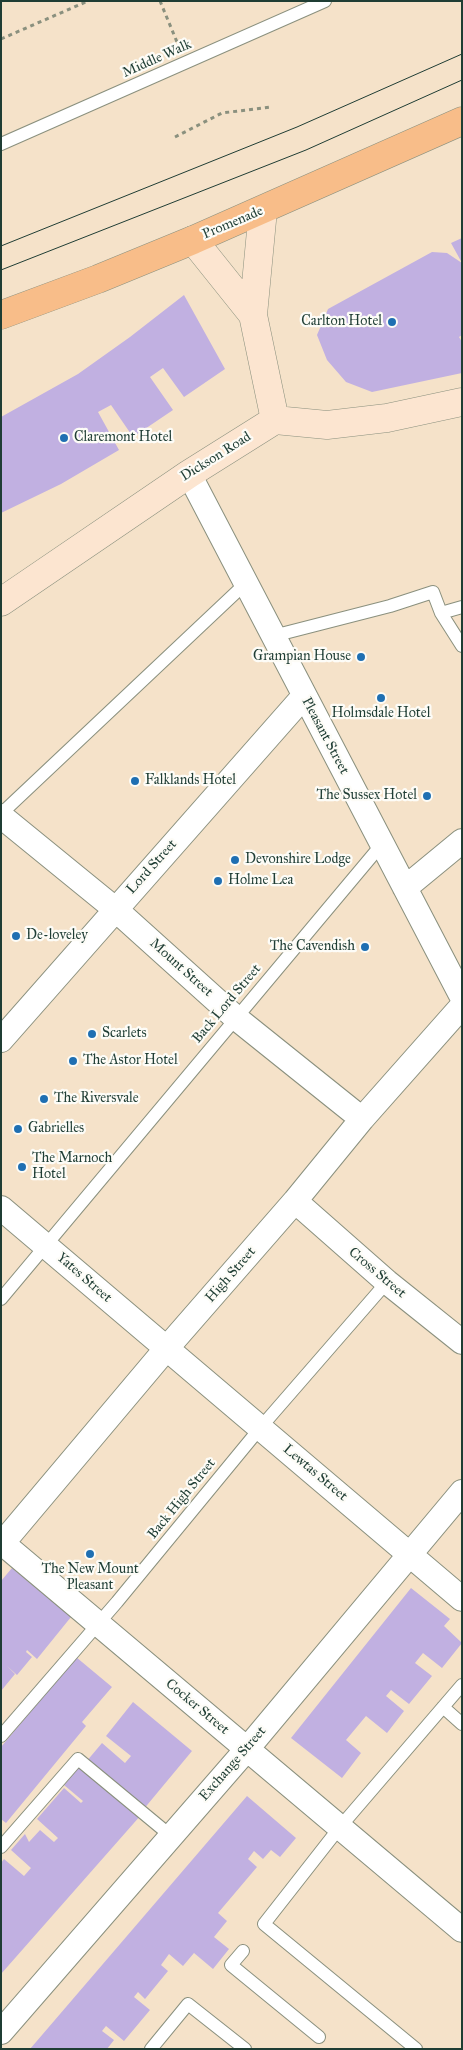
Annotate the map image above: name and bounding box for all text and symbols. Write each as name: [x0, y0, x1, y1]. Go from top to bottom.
street label: Middle Walk: [120, 36, 194, 82]
street label: Promenade: [200, 203, 266, 243]
place label: Carlton Hotel: [301, 314, 382, 330]
marker: Carlton Hotel: [386, 316, 398, 328]
street label: Dickson Road: [178, 429, 254, 485]
place label: Claremont Hotel: [74, 430, 172, 446]
marker: Claremont Hotel: [58, 432, 70, 444]
place label: Grampian House: [253, 649, 351, 665]
marker: Grampian House: [355, 651, 367, 663]
marker: Holmsdale Hotel: [375, 692, 387, 704]
street label: Pleasant Street: [298, 695, 352, 777]
place label: Holmsdale Hotel: [332, 706, 430, 722]
place label: Falklands Hotel: [145, 773, 236, 789]
marker: Falklands Hotel: [129, 775, 141, 787]
place label: The Sussex Hotel: [316, 788, 417, 804]
marker: The Sussex Hotel: [421, 790, 433, 802]
street label: Lord Street: [123, 836, 181, 898]
place label: Devonshire Lodge: [245, 852, 351, 868]
marker: Devonshire Lodge: [229, 854, 241, 866]
place label: Holme Lea: [228, 873, 293, 889]
marker: Holme Lea: [212, 875, 224, 887]
place label: De-loveley: [26, 928, 88, 944]
marker: De-loveley: [10, 930, 22, 942]
street label: Mount Street: [146, 935, 216, 1001]
place label: The Cavendish: [270, 939, 355, 955]
marker: The Cavendish: [359, 941, 371, 953]
street label: Back Lord Street: [189, 961, 265, 1047]
place label: Scarlets: [102, 1026, 147, 1042]
marker: Scarlets: [86, 1028, 98, 1040]
place label: The Astor Hotel: [83, 1053, 178, 1069]
marker: The Astor Hotel: [67, 1055, 79, 1067]
place label: The Riversvale: [54, 1091, 139, 1107]
marker: The Riversvale: [38, 1093, 50, 1105]
place label: Gabrielles: [28, 1121, 84, 1137]
marker: Gabrielles: [12, 1123, 24, 1135]
place label: The Marnoch Hotel: [32, 1151, 112, 1184]
marker: The Marnoch Hotel: [16, 1161, 28, 1173]
street label: High Street: [202, 1244, 260, 1306]
street label: Cross Street: [345, 1244, 409, 1302]
street label: Yates Street: [53, 1249, 115, 1307]
street label: Lewtas Street: [279, 1441, 351, 1505]
street label: Back High Street: [144, 1455, 220, 1543]
marker: The New Mount Pleasant: [84, 1548, 96, 1560]
place label: The New Mount Pleasant: [41, 1562, 139, 1594]
street label: Cocker Street: [162, 1676, 232, 1738]
street label: Exchange Street: [196, 1723, 270, 1805]

